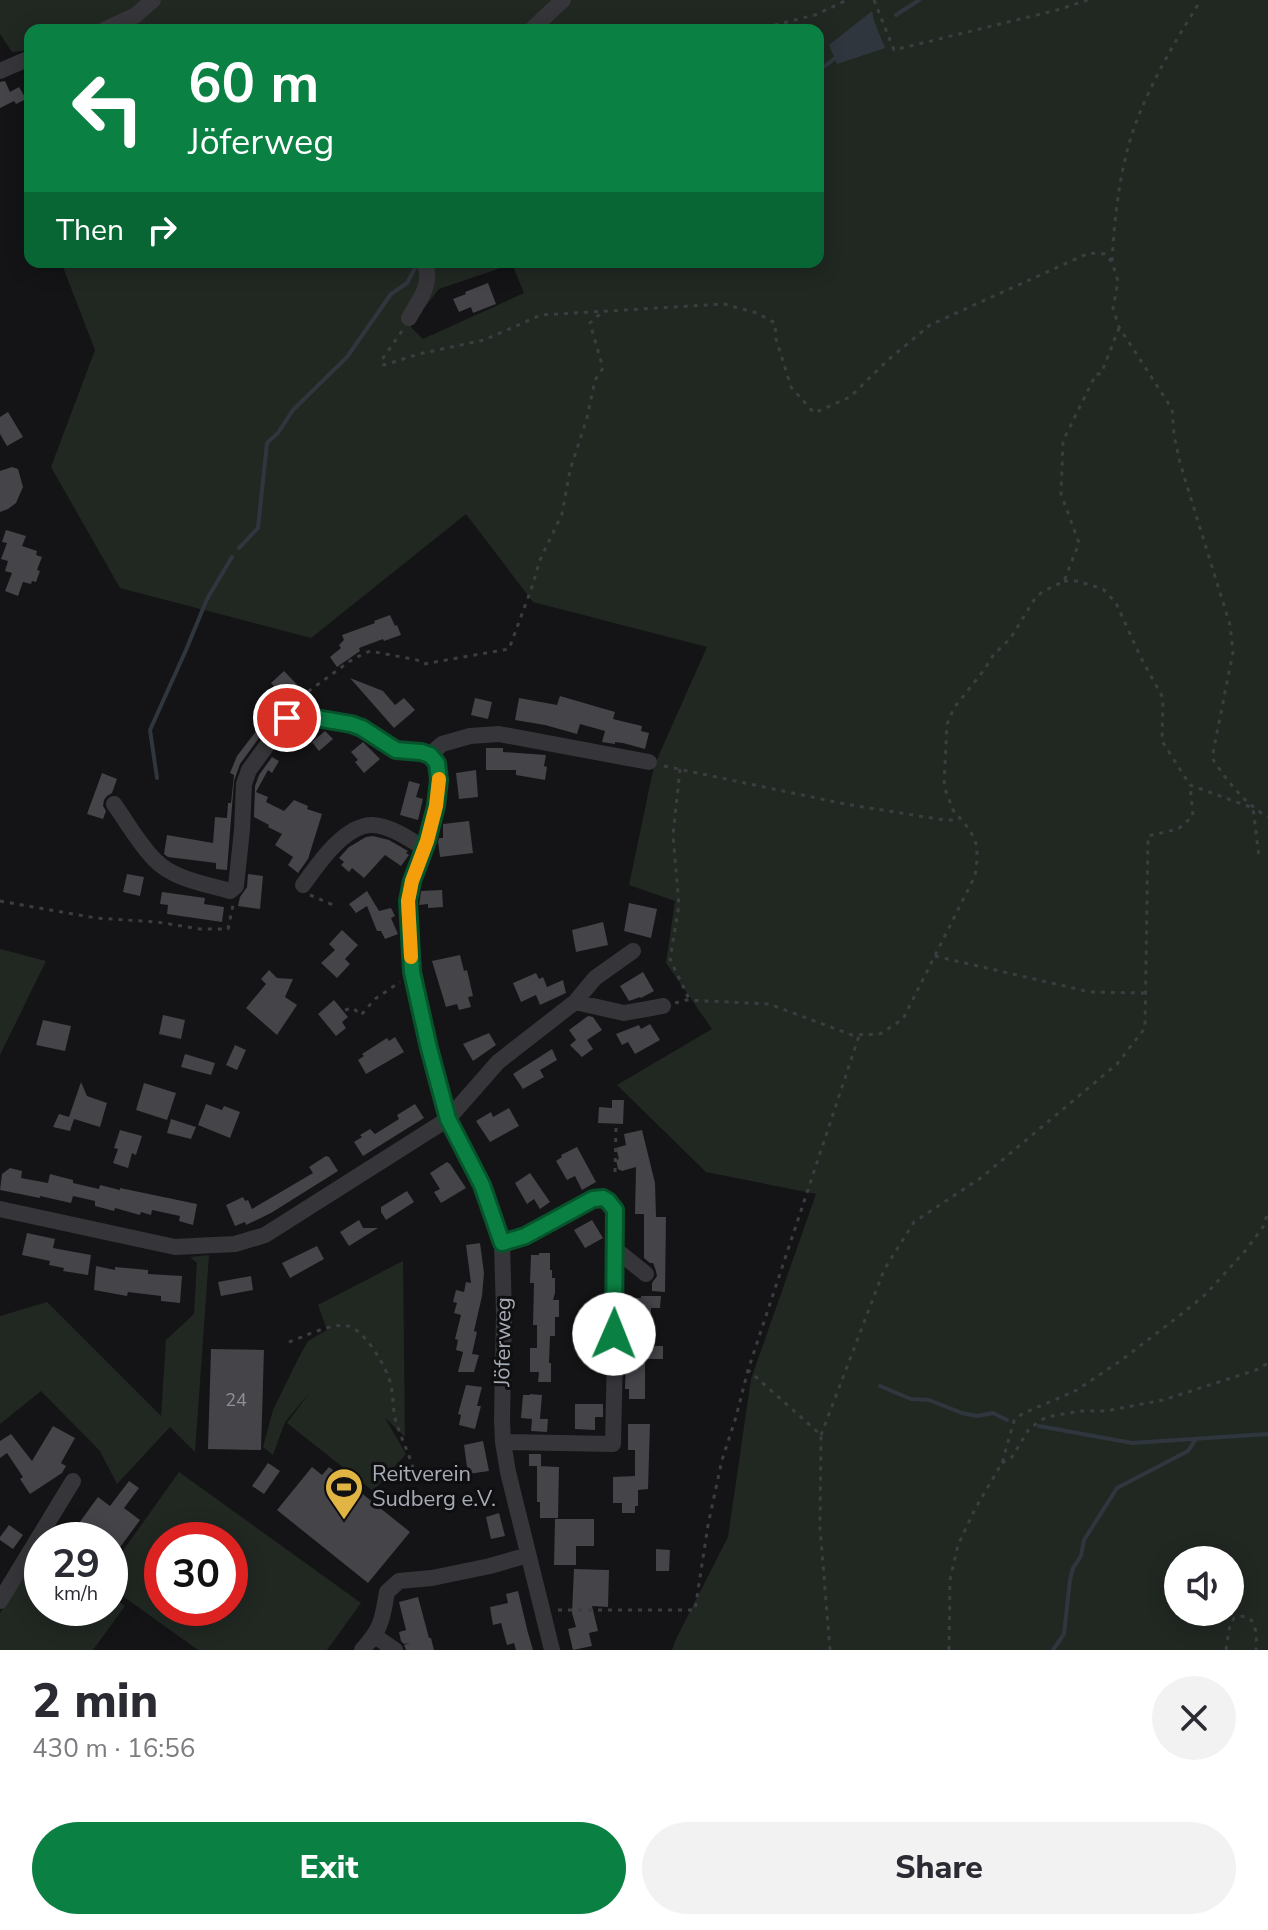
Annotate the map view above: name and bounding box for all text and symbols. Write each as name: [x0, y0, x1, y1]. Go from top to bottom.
text: 60 m: [188, 45, 319, 122]
icon: left: [56, 56, 160, 160]
text: Jöferweg: [188, 118, 334, 167]
icon: right: [140, 208, 184, 252]
text: Then: [56, 210, 124, 251]
pin: [253, 684, 321, 752]
icon: arrive: [265, 696, 309, 740]
position arrow: [572, 1292, 656, 1376]
street label: Jöferweg: [487, 1297, 519, 1388]
house number: 24: [225, 1388, 247, 1412]
place label: Reitverein Sudberg e.V.: [372, 1459, 496, 1514]
sports icon: Reitverein Sudberg e.V.: [323, 1466, 365, 1521]
speed limit sign: 30: [144, 1522, 248, 1626]
text: 29: [52, 1537, 100, 1591]
map controls: [1164, 1546, 1244, 1626]
button: sound: [1164, 1546, 1244, 1626]
text: km/h: [54, 1580, 98, 1607]
text: 2 min: [32, 1668, 158, 1734]
button: close: [1152, 1676, 1236, 1760]
text: 430 m · 16:56: [32, 1731, 195, 1766]
button: Exit: [32, 1822, 626, 1914]
button: Share: [642, 1822, 1236, 1914]

